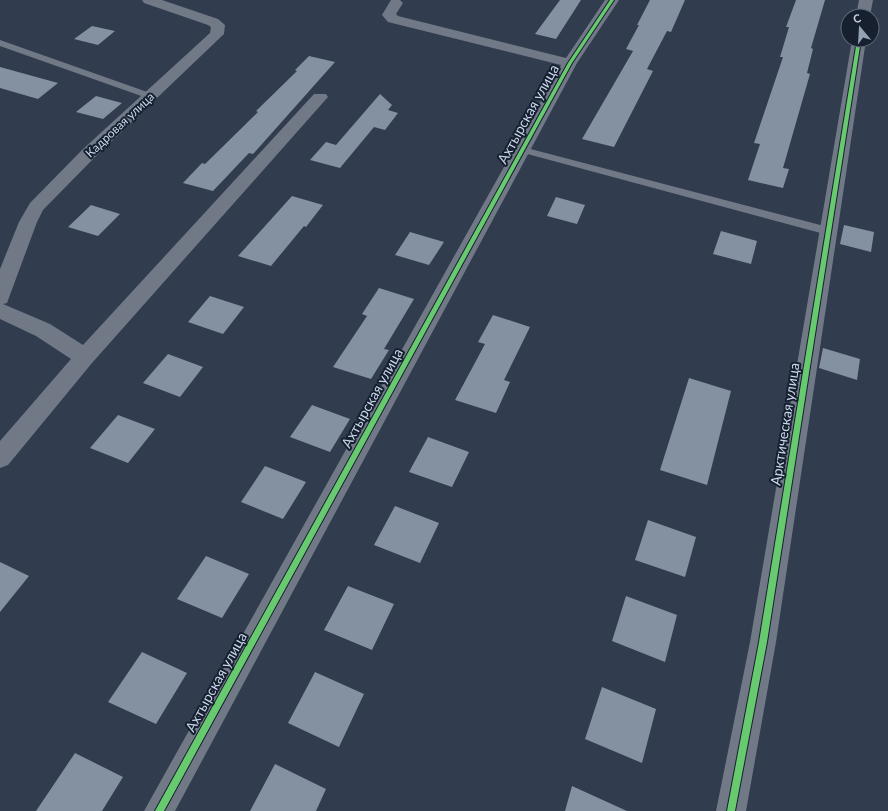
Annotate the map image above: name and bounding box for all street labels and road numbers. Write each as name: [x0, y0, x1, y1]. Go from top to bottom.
street label: Ахтырская улица: [493, 61, 562, 166]
street label: Кадровая улица: [82, 89, 157, 160]
street label: Ахтырская улица: [337, 345, 406, 450]
street label: Арктическая улица: [766, 361, 803, 486]
street label: Ахтырская улица: [181, 629, 250, 734]

